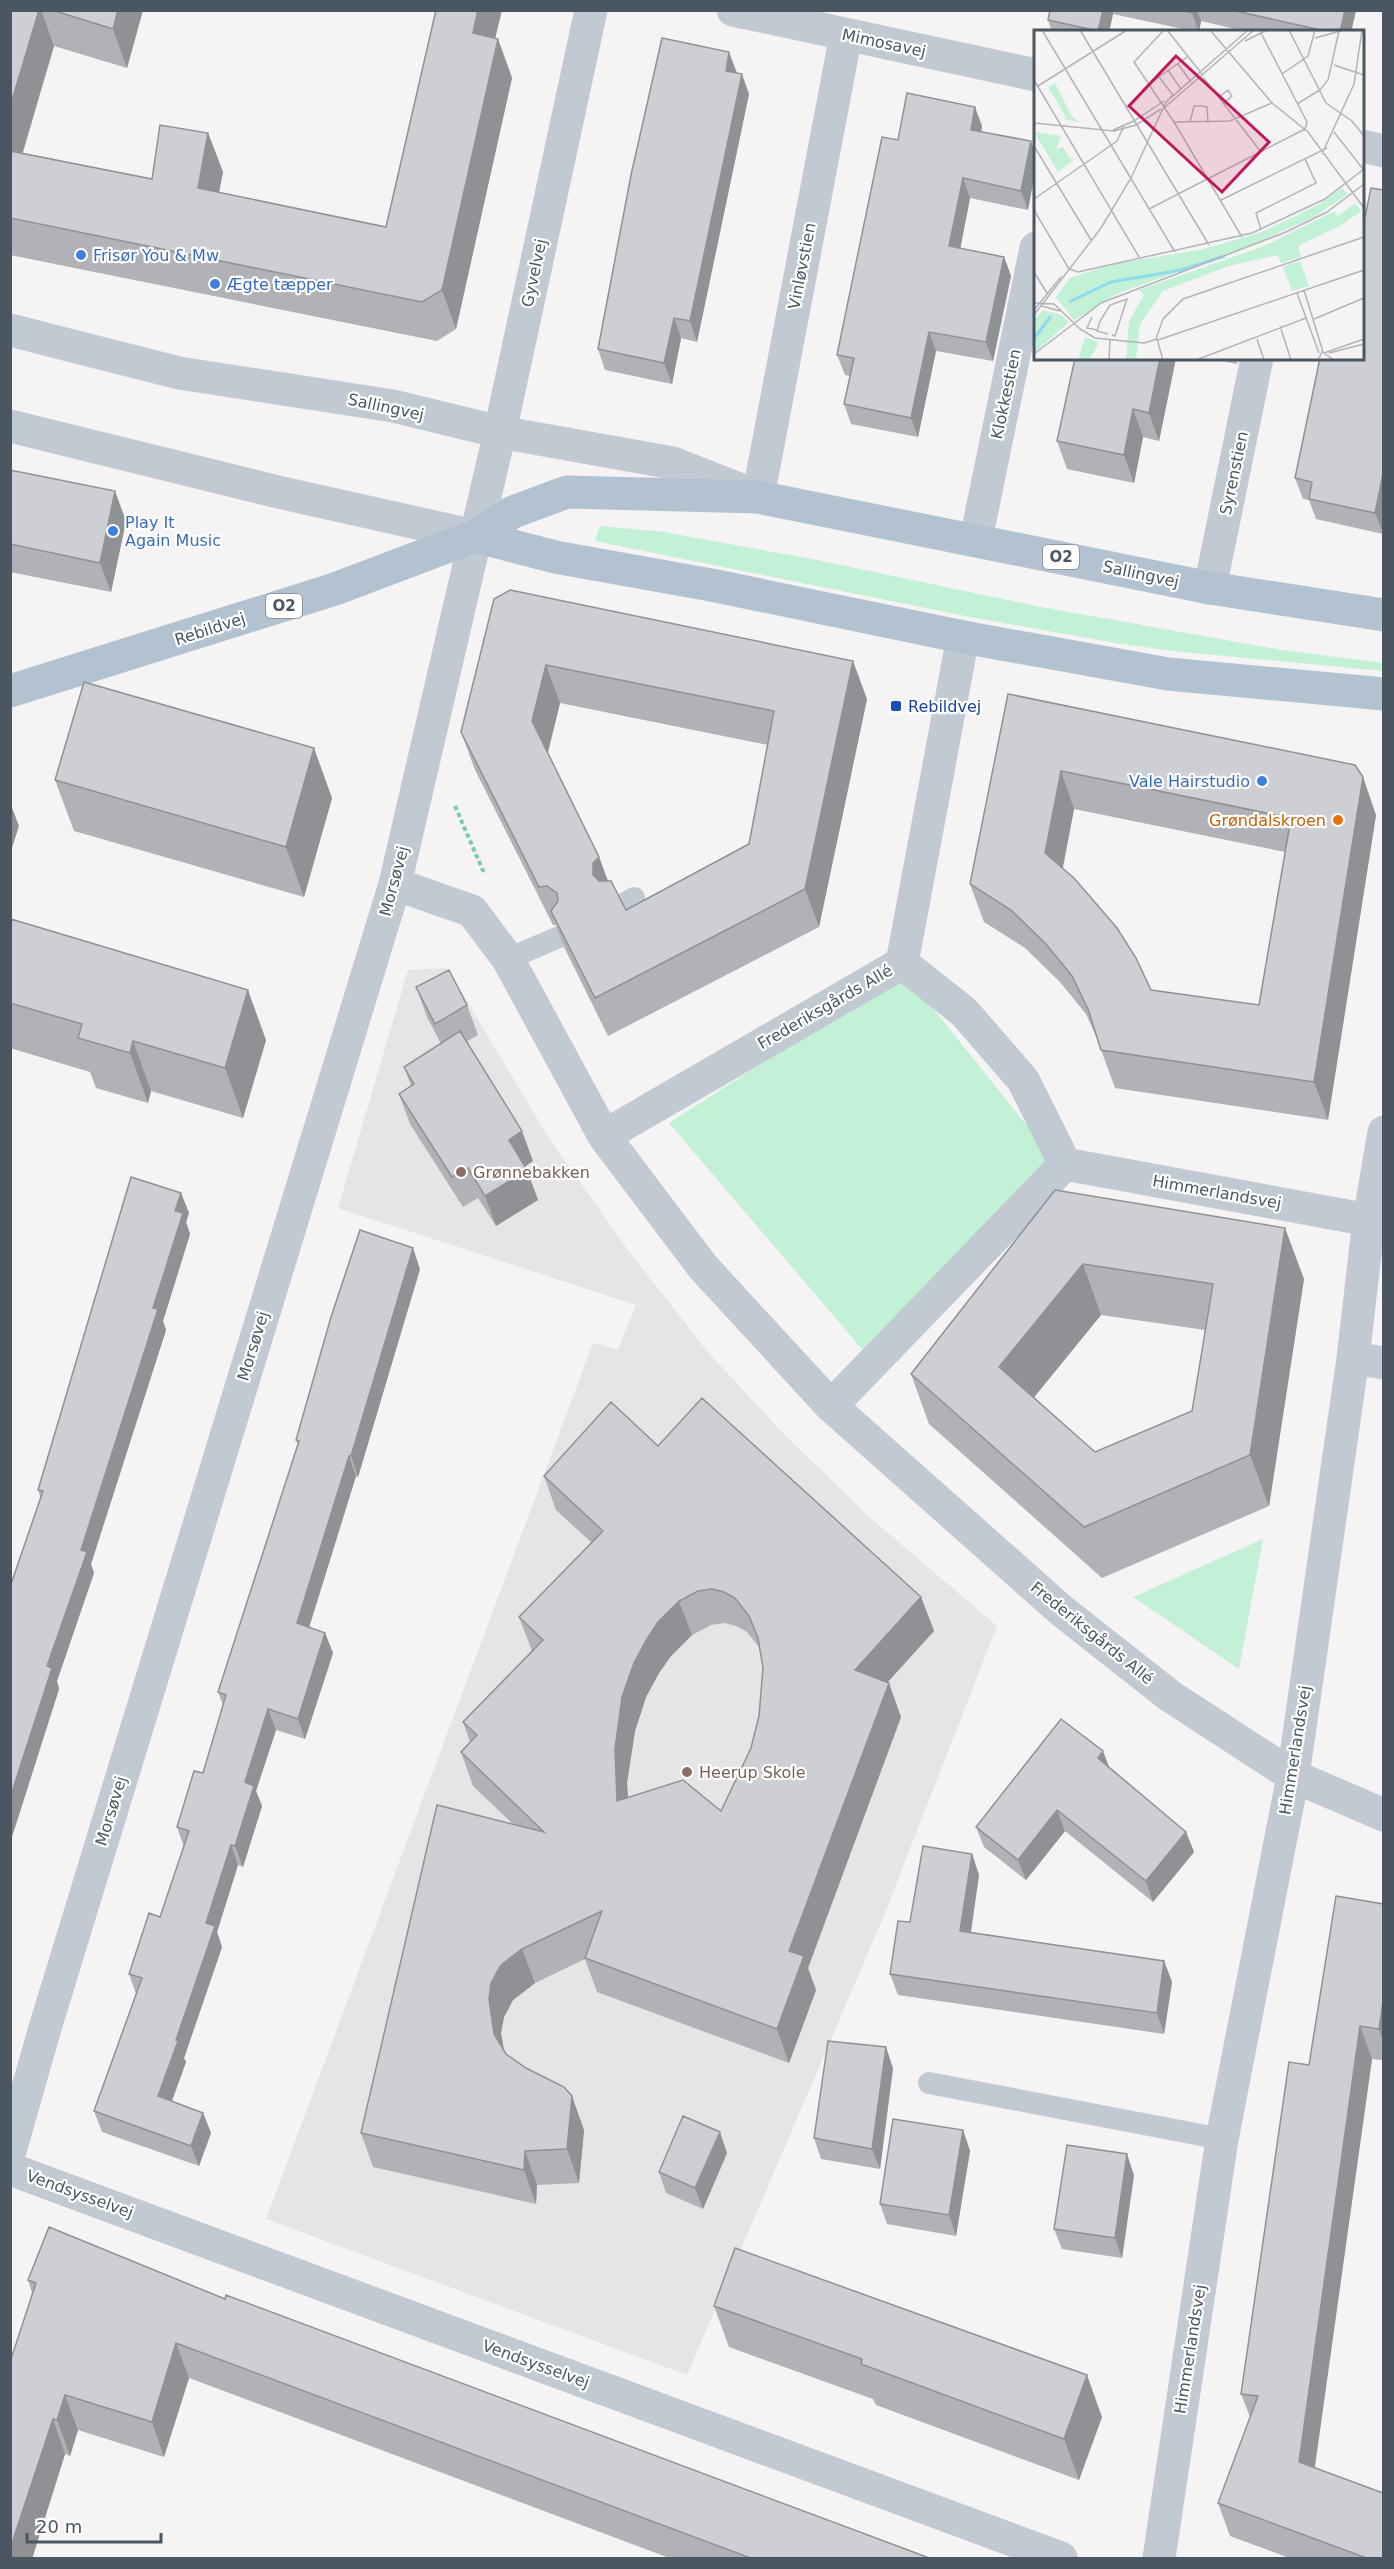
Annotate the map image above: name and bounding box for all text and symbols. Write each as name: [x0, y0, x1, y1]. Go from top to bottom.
street label: Mimosavej: [840, 25, 928, 61]
inset map: [1034, 30, 1364, 360]
street label: Vinløvstien: [784, 221, 820, 311]
street label: Gyvelvej: [517, 237, 551, 309]
place label: Frisør You & Mw: [93, 246, 219, 265]
marker: Frisør You & Mw: [74, 248, 88, 262]
place label: Ægte tæpper: [227, 275, 333, 294]
marker: Ægte tæpper: [208, 277, 222, 291]
street label: Klokkestien: [987, 347, 1025, 441]
street label: Sallingvej: [346, 390, 426, 424]
street label: Syrenstien: [1216, 430, 1252, 516]
place label: Play It Again Music: [125, 513, 221, 550]
marker: Play It Again Music: [106, 524, 120, 538]
road number: O2: [1043, 545, 1079, 569]
street label: Sallingvej: [1101, 557, 1181, 591]
road number: O2: [266, 594, 302, 618]
street label: Rebildvej: [172, 609, 248, 649]
place label: Rebildvej: [908, 697, 981, 716]
marker: Rebildvej: [889, 699, 903, 713]
place label: Vale Hairstudio: [1129, 772, 1250, 791]
marker: Vale Hairstudio: [1255, 774, 1269, 788]
place label: Grøndalskroen: [1209, 811, 1326, 830]
marker: Grøndalskroen: [1331, 813, 1345, 827]
street label: Morsøvej: [375, 844, 413, 918]
street label: Frederiksgårds Allé: [754, 961, 896, 1053]
place label: Grønnebakken: [473, 1163, 590, 1182]
marker: Grønnebakken: [454, 1165, 468, 1179]
street label: Himmerlandsvej: [1151, 1171, 1283, 1213]
street label: Morsøvej: [233, 1309, 273, 1383]
street label: Frederiksgårds Allé: [1027, 1578, 1157, 1688]
street label: Himmerlandsvej: [1275, 1684, 1315, 1816]
place label: Heerup Skole: [699, 1763, 806, 1782]
marker: Heerup Skole: [680, 1765, 694, 1779]
street label: Morsøvej: [91, 1774, 131, 1848]
street label: Vendsysselvej: [24, 2166, 136, 2222]
street label: Himmerlandsvej: [1170, 2283, 1210, 2415]
street label: Vendsysselvej: [480, 2336, 592, 2392]
scale bar: [27, 2506, 160, 2544]
text: 20 m: [36, 2516, 82, 2537]

